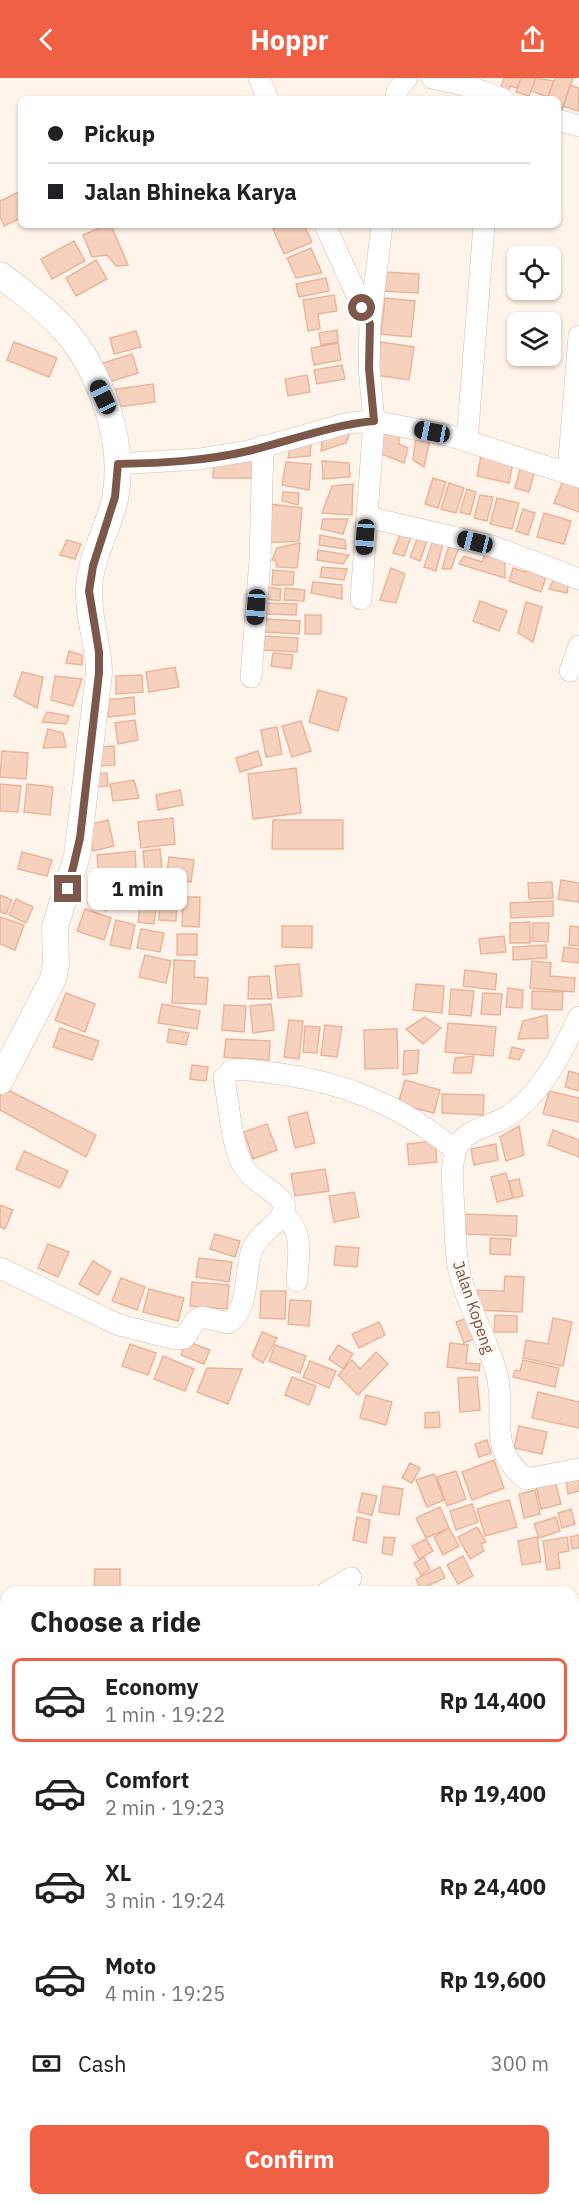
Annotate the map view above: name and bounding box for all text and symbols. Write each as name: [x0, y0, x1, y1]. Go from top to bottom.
text: Hoppr: [250, 22, 329, 57]
icon: back: [30, 23, 63, 56]
icon: share: [516, 23, 549, 56]
text: Pickup: [84, 119, 155, 148]
text: Jalan Bhineka Karya: [84, 177, 297, 206]
map controls: [507, 246, 561, 366]
button: locate: [507, 246, 561, 300]
route start: [348, 294, 375, 321]
button: layers: [507, 312, 561, 366]
car: [87, 377, 119, 417]
car: [413, 420, 451, 444]
car: [355, 518, 375, 556]
car: [455, 529, 495, 555]
car: [246, 588, 266, 626]
callout: 1 min: [89, 868, 188, 910]
route end: [54, 875, 81, 902]
text: 1 min: [111, 875, 164, 902]
street label: Jalan Kopeng: [449, 1258, 499, 1357]
text: Choose a ride: [30, 1604, 201, 1639]
text: Economy: [105, 1672, 199, 1701]
icon: car: [33, 1673, 87, 1727]
text: Rp 14,400: [440, 1686, 546, 1715]
text: 1 min · 19:22: [105, 1701, 225, 1728]
text: Comfort: [105, 1765, 189, 1794]
icon: car: [33, 1766, 87, 1820]
text: Rp 19,400: [440, 1779, 546, 1808]
text: 2 min · 19:23: [105, 1794, 225, 1821]
text: XL: [105, 1858, 131, 1887]
icon: car: [33, 1859, 87, 1913]
text: Rp 24,400: [440, 1872, 546, 1901]
text: 3 min · 19:24: [105, 1887, 225, 1914]
text: Moto: [105, 1951, 156, 1980]
icon: car: [33, 1952, 87, 2006]
text: Rp 19,600: [440, 1965, 546, 1994]
text: 4 min · 19:25: [105, 1980, 225, 2007]
icon: cash: [30, 2047, 63, 2080]
text: Cash: [78, 2049, 127, 2078]
text: 300 m: [491, 2050, 549, 2077]
button: Confirm: [30, 2125, 549, 2194]

